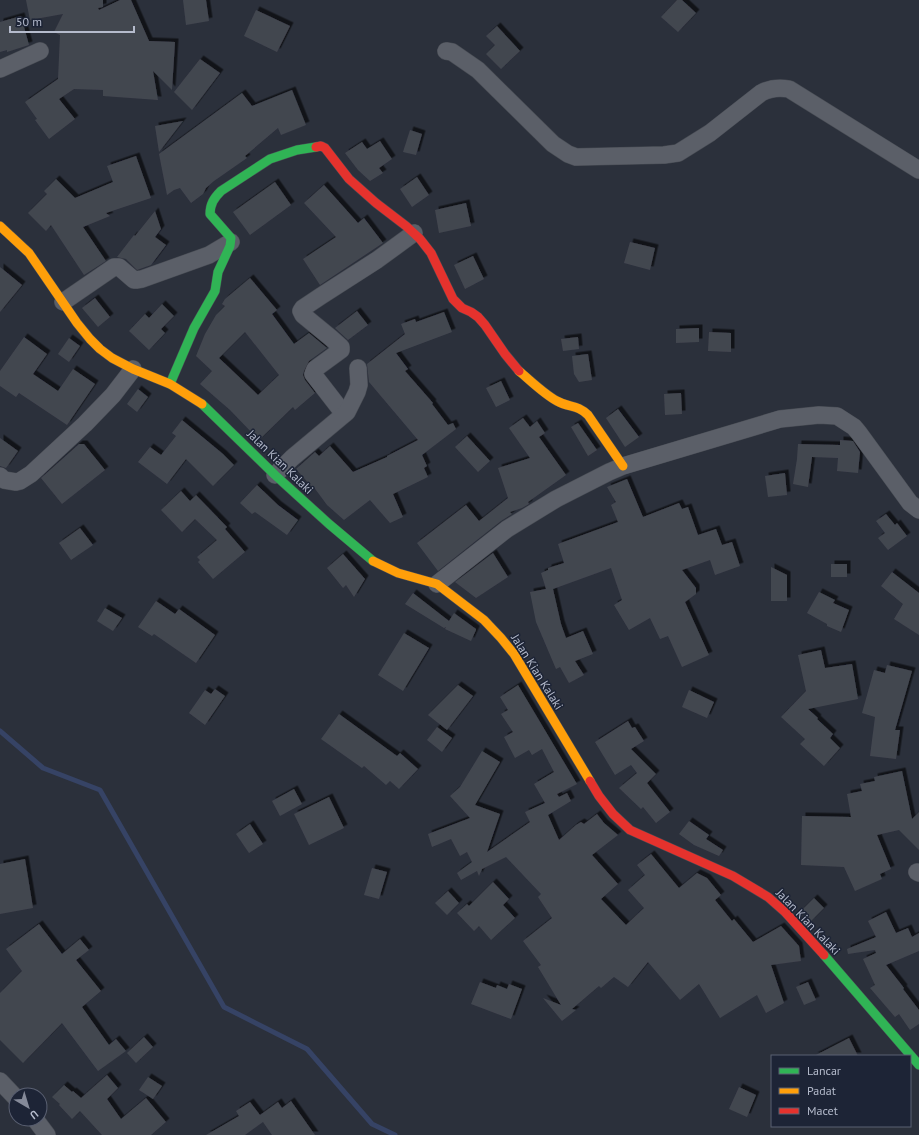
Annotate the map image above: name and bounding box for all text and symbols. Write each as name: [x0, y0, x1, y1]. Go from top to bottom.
scale bar: [10, 8, 134, 34]
text: 50 m: [16, 14, 42, 29]
street label: Jalan Kian Kalaki: [243, 426, 317, 497]
street label: Jalan Kian Kalaki: [508, 630, 567, 712]
street label: Jalan Kian Kalaki: [772, 885, 844, 958]
legend: [771, 1055, 911, 1127]
text: Lancar: [807, 1063, 841, 1078]
text: Padat: [807, 1083, 836, 1098]
north arrow: [8, 1087, 48, 1127]
text: Macet: [807, 1103, 838, 1118]
text: U: [27, 1107, 41, 1123]

